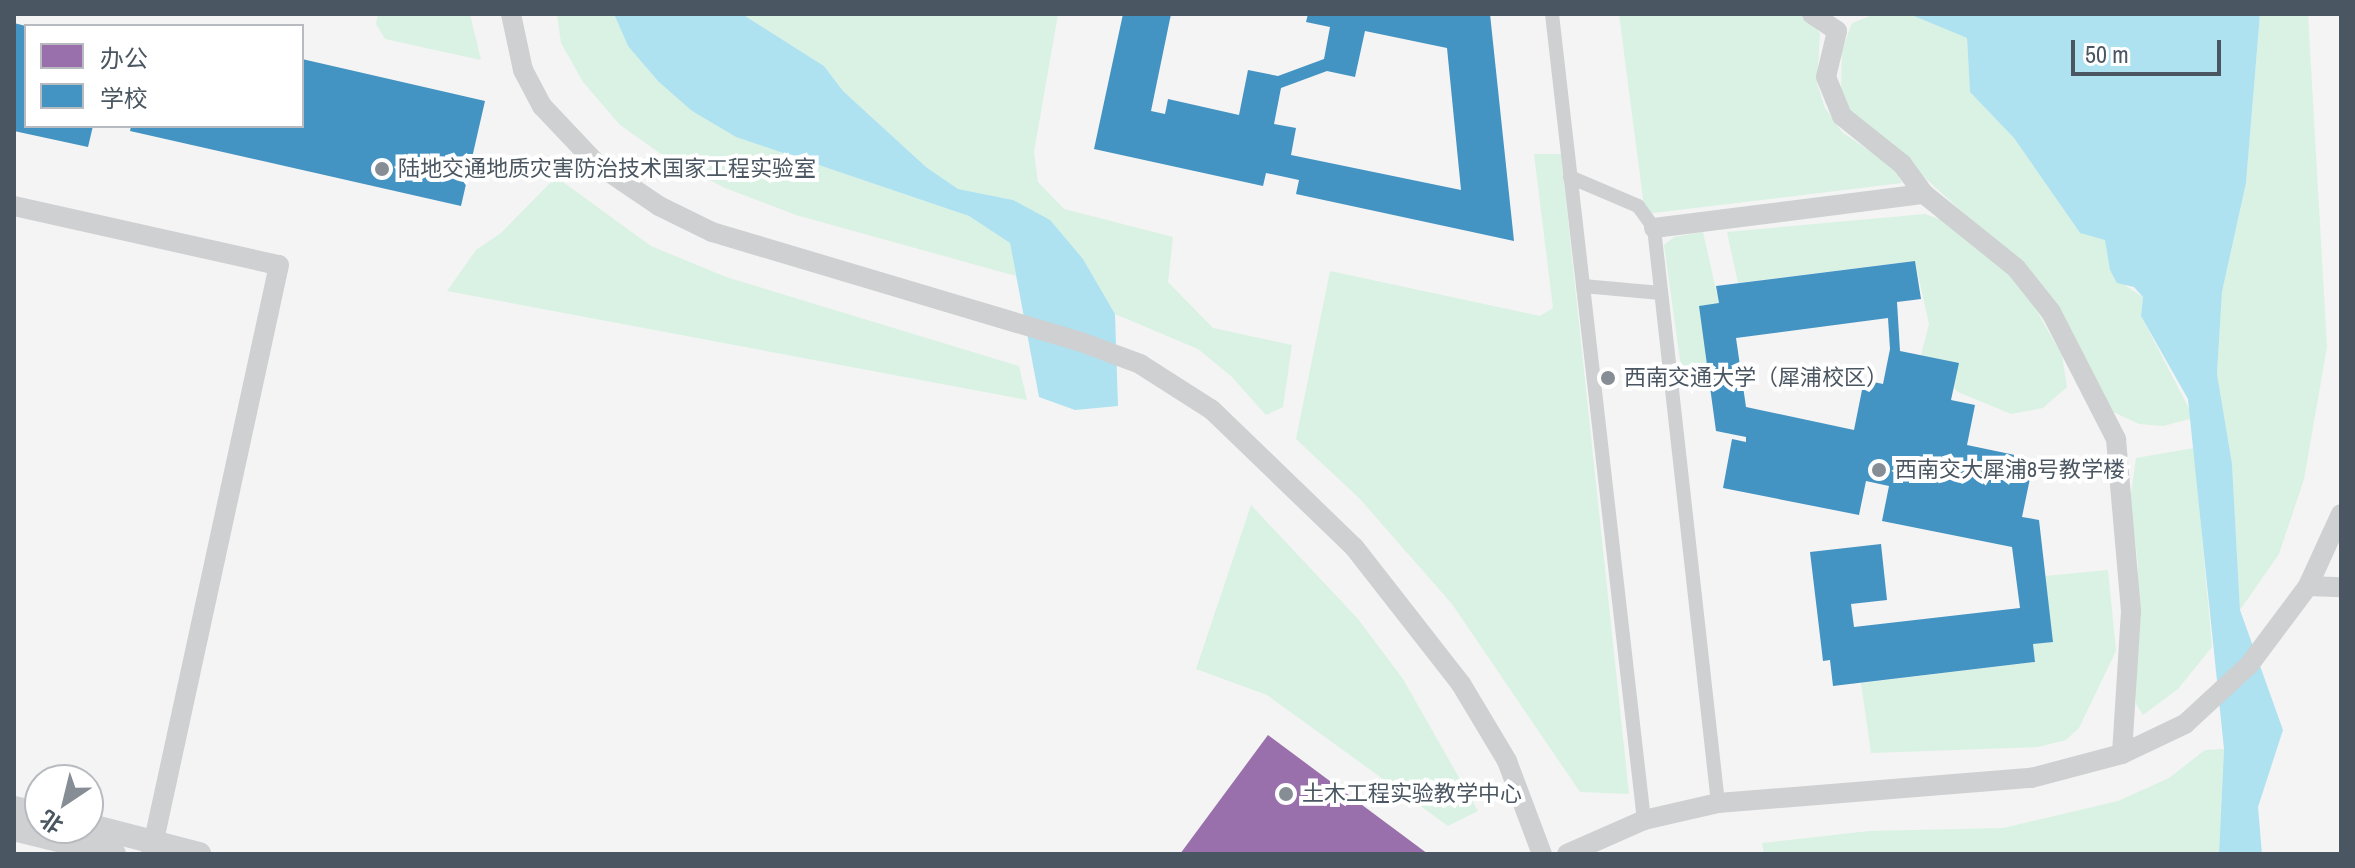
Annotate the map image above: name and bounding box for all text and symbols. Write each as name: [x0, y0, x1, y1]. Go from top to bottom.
legend: [24, 24, 304, 128]
scale bar: [2075, 24, 2225, 74]
text: 50 m: [2085, 38, 2129, 70]
text: 办公: [100, 42, 148, 74]
text: 学校: [100, 82, 148, 114]
place label: 陆地交通地质灾害防治技术国家工程实验室: [398, 156, 816, 182]
marker: 陆地交通地质灾害防治技术国家工程实验室: [373, 160, 391, 178]
place label: 西南交通大学（犀浦校区）: [1624, 365, 1888, 391]
marker: 西南交通大学（犀浦校区）: [1599, 369, 1617, 387]
place label: 西南交大犀浦8号教学楼: [1895, 457, 2125, 483]
marker: 西南交大犀浦8号教学楼: [1870, 461, 1888, 479]
north arrow: [24, 764, 104, 844]
place label: 土木工程实验教学中心: [1302, 781, 1522, 807]
marker: 土木工程实验教学中心: [1277, 785, 1295, 803]
text: 北: [34, 803, 69, 841]

